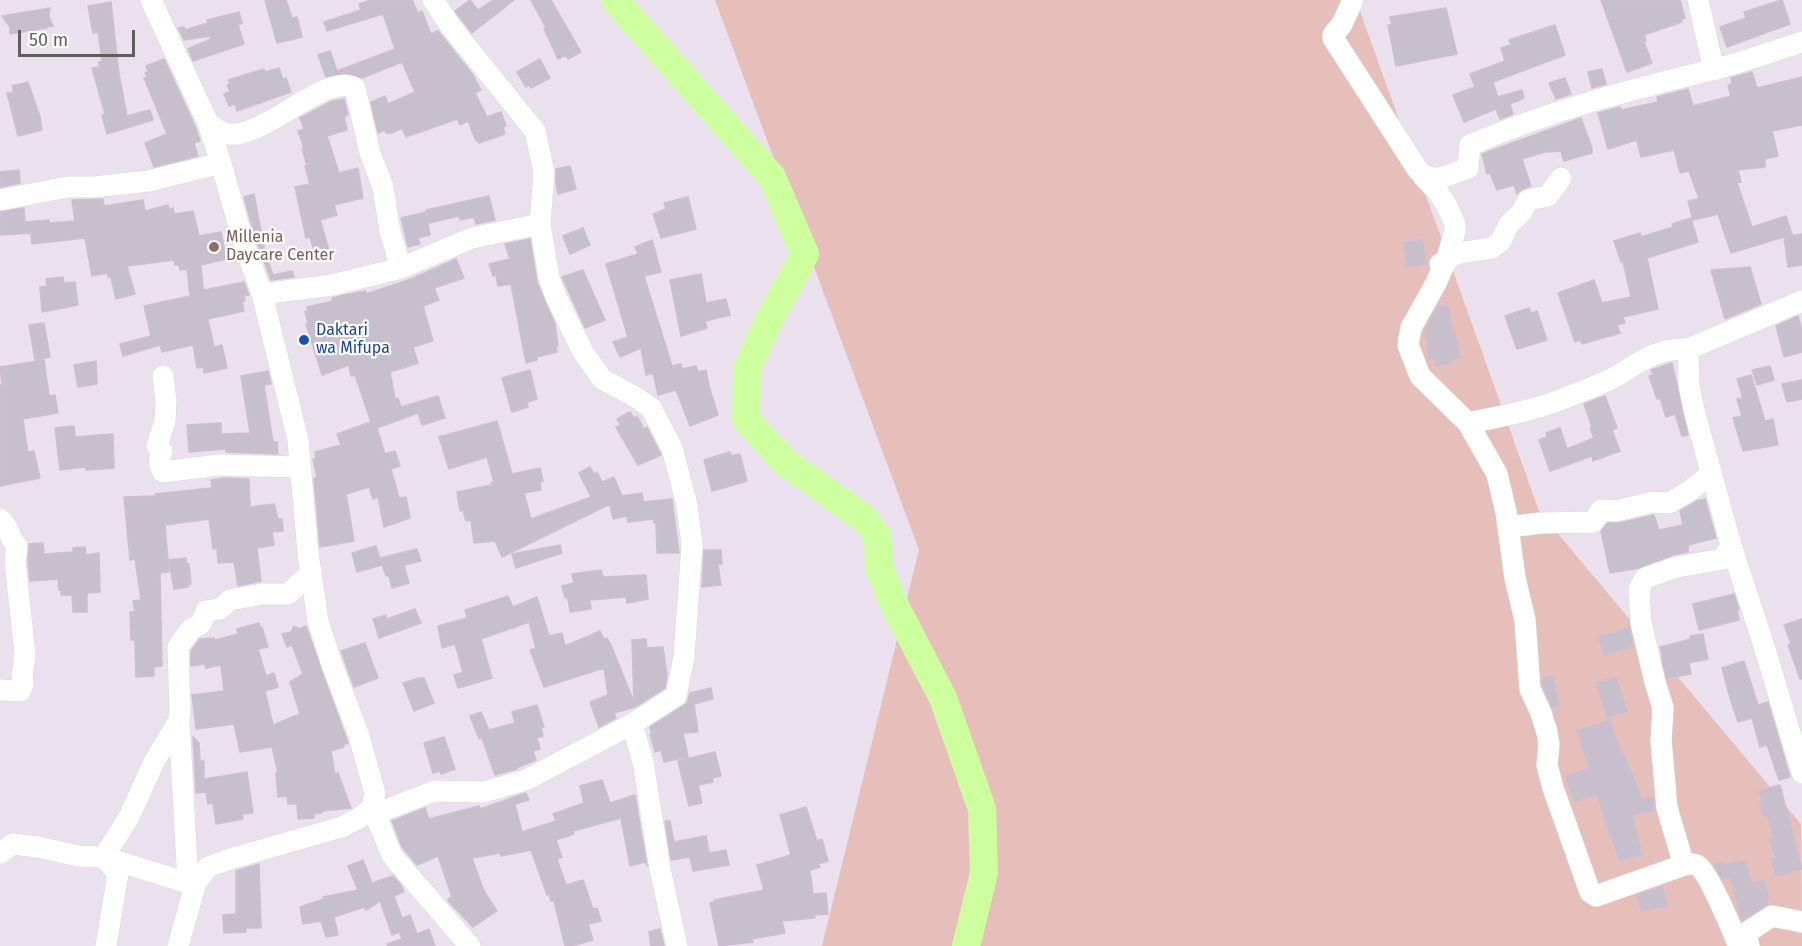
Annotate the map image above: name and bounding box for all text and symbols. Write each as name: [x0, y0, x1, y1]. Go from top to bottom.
scale bar: [21, 18, 138, 56]
text: 50 m: [29, 29, 68, 51]
place label: Millenia Daycare Center: [226, 228, 334, 266]
marker: Millenia Daycare Center: [207, 240, 221, 254]
place label: Daktari wa Mifupa: [316, 321, 390, 359]
marker: Daktari wa Mifupa: [297, 333, 311, 347]

